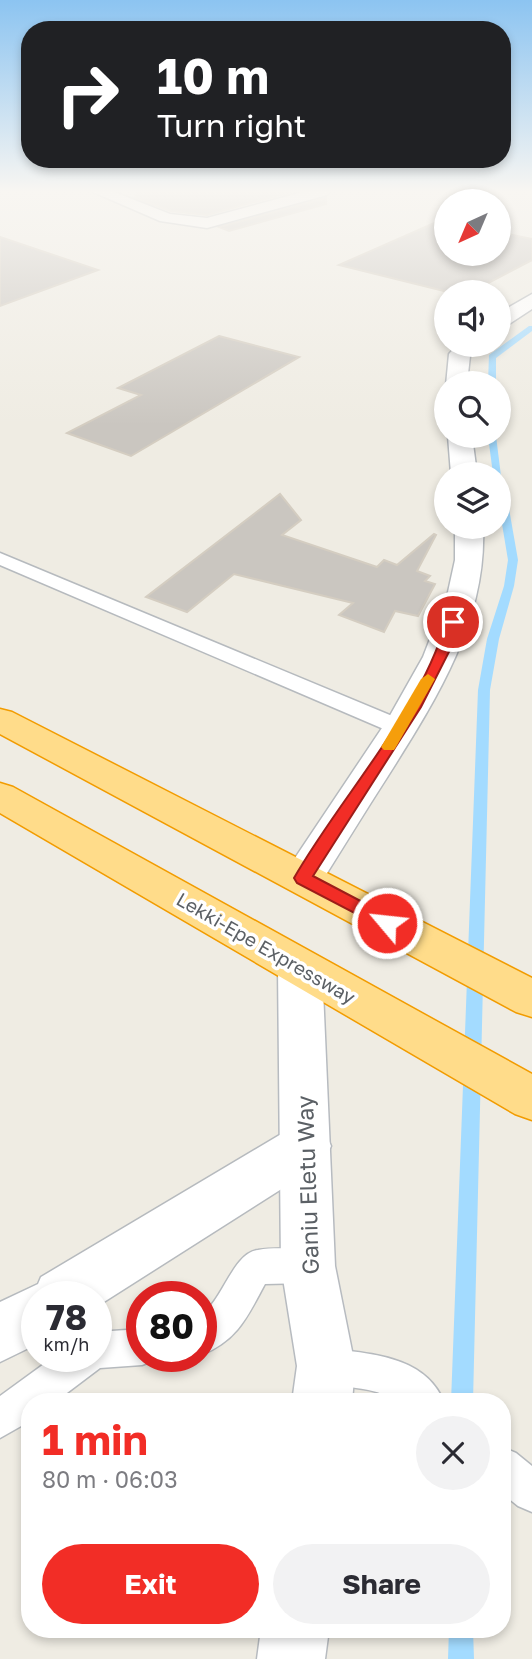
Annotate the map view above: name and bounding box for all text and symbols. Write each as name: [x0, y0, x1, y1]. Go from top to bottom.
text: 10 m: [157, 46, 269, 105]
icon: right: [42, 49, 133, 140]
text: Turn right: [157, 106, 306, 144]
north arrow: [434, 189, 511, 266]
map controls: [434, 189, 511, 539]
button: sound: [434, 280, 511, 357]
button: search: [434, 371, 511, 448]
button: layers: [434, 462, 511, 539]
pin: [423, 592, 483, 652]
icon: arrive: [434, 603, 472, 641]
position arrow: [350, 886, 424, 960]
street label: Lekki-Epe Expressway: [173, 887, 360, 1008]
street label: Ganiu Eletu Way: [290, 1095, 324, 1275]
speed limit sign: 80: [126, 1281, 217, 1372]
text: 78: [46, 1296, 87, 1338]
text: km/h: [44, 1333, 89, 1355]
text: 1 min: [42, 1414, 148, 1464]
button: close: [416, 1416, 490, 1490]
text: 80 m · 06:03: [42, 1465, 178, 1493]
button: Exit: [42, 1544, 259, 1624]
button: Share: [273, 1544, 490, 1624]

